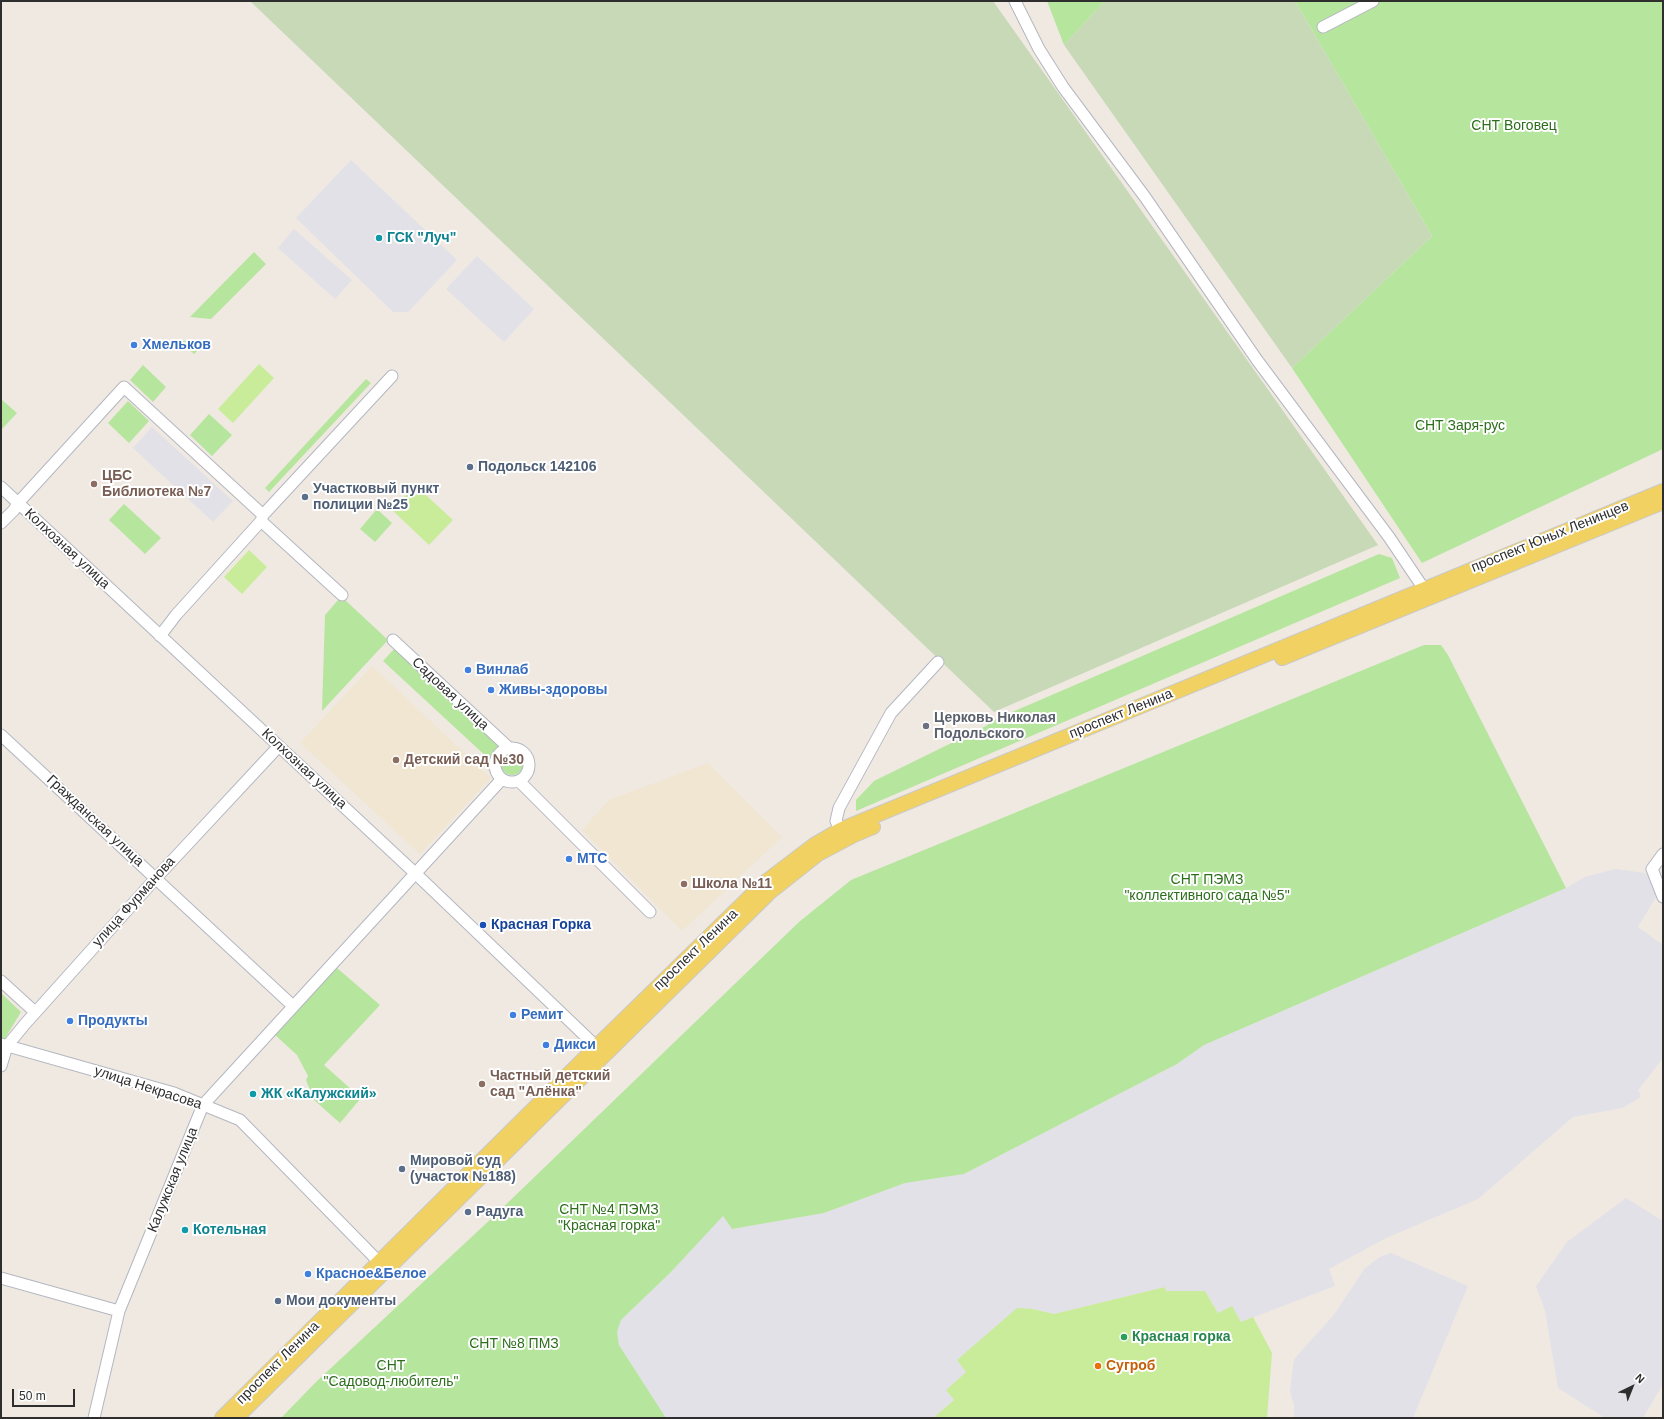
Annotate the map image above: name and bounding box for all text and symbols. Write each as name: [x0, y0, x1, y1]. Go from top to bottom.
park label: СНТ Воговец: [1471, 118, 1557, 134]
place label: ГСК "Луч": [387, 230, 456, 246]
marker: ГСК "Луч": [374, 233, 384, 243]
place label: Хмельков: [142, 337, 211, 353]
marker: Хмельков: [129, 340, 139, 350]
park label: СНТ Заря-рус: [1415, 418, 1505, 434]
place label: Подольск 142106: [478, 459, 596, 475]
marker: Подольск 142106: [465, 462, 475, 472]
place label: ЦБС Библиотека №7: [102, 468, 211, 500]
marker: ЦБС Библиотека №7: [89, 479, 99, 489]
place label: Участковый пункт полиции №25: [313, 481, 439, 514]
marker: Участковый пункт полиции №25: [300, 492, 310, 502]
street label: проспект Юных Ленинцев: [1469, 498, 1631, 576]
street label: Колхозная улица: [21, 505, 113, 593]
street label: Садовая улица: [408, 654, 492, 734]
place label: Винлаб: [476, 662, 528, 678]
marker: Винлаб: [463, 665, 473, 675]
place label: Живы-здоровы: [499, 682, 608, 698]
marker: Живы-здоровы: [486, 685, 496, 695]
street label: проспект Ленина: [1067, 686, 1175, 742]
place label: Церковь Николая Подольского: [934, 710, 1056, 742]
marker: Церковь Николая Подольского: [921, 721, 931, 731]
street label: Колхозная улица: [258, 725, 350, 813]
place label: Детский сад №30: [404, 752, 524, 768]
marker: Детский сад №30: [391, 755, 401, 765]
street label: Гражданская улица: [43, 772, 147, 870]
place label: МТС: [577, 851, 607, 867]
street label: улица Фурманова: [89, 853, 179, 951]
marker: МТС: [564, 854, 574, 864]
park label: СНТ ПЭМЗ "коллективного сада №5": [1124, 872, 1290, 904]
place label: Школа №11: [692, 876, 772, 892]
marker: Школа №11: [679, 879, 689, 889]
street label: проспект Ленина: [651, 906, 741, 994]
place label: Красная Горка: [491, 917, 591, 933]
marker: Красная Горка: [478, 920, 488, 930]
place label: Ремит: [521, 1007, 563, 1023]
marker: Ремит: [508, 1010, 518, 1020]
place label: Продукты: [78, 1013, 148, 1029]
marker: Продукты: [65, 1016, 75, 1026]
place label: Дикси: [554, 1037, 596, 1053]
marker: Дикси: [541, 1040, 551, 1050]
street label: улица Некрасова: [92, 1063, 204, 1113]
place label: Частный детский сад "Алёнка": [490, 1068, 610, 1100]
marker: Частный детский сад "Алёнка": [477, 1079, 487, 1089]
place label: ЖК «Калужский»: [261, 1086, 377, 1102]
marker: ЖК «Калужский»: [248, 1089, 258, 1099]
street label: Калужская улица: [144, 1125, 202, 1235]
place label: Мировой суд (участок №188): [410, 1153, 516, 1186]
marker: Мировой суд (участок №188): [397, 1164, 407, 1174]
park label: СНТ №4 ПЭМЗ "Красная горка": [558, 1202, 660, 1234]
place label: Радуга: [476, 1204, 523, 1220]
marker: Радуга: [463, 1207, 473, 1217]
place label: Котельная: [193, 1222, 266, 1238]
marker: Котельная: [180, 1225, 190, 1235]
place label: Красное&Белое: [316, 1266, 426, 1282]
marker: Красное&Белое: [303, 1269, 313, 1279]
place label: Мои документы: [286, 1293, 396, 1309]
marker: Мои документы: [273, 1296, 283, 1306]
street label: проспект Ленина: [233, 1318, 323, 1408]
place label: Красная горка: [1132, 1329, 1231, 1345]
marker: Красная горка: [1119, 1332, 1129, 1342]
park label: СНТ №8 ПМЗ: [469, 1336, 559, 1352]
park label: СНТ "Садовод-любитель": [323, 1358, 459, 1390]
place label: Сугроб: [1106, 1358, 1155, 1374]
marker: Сугроб: [1093, 1361, 1103, 1371]
north arrow: [1612, 1367, 1652, 1407]
text: N: [1633, 1371, 1647, 1385]
scale bar: [14, 1381, 77, 1407]
text: 50 m: [19, 1389, 46, 1403]

